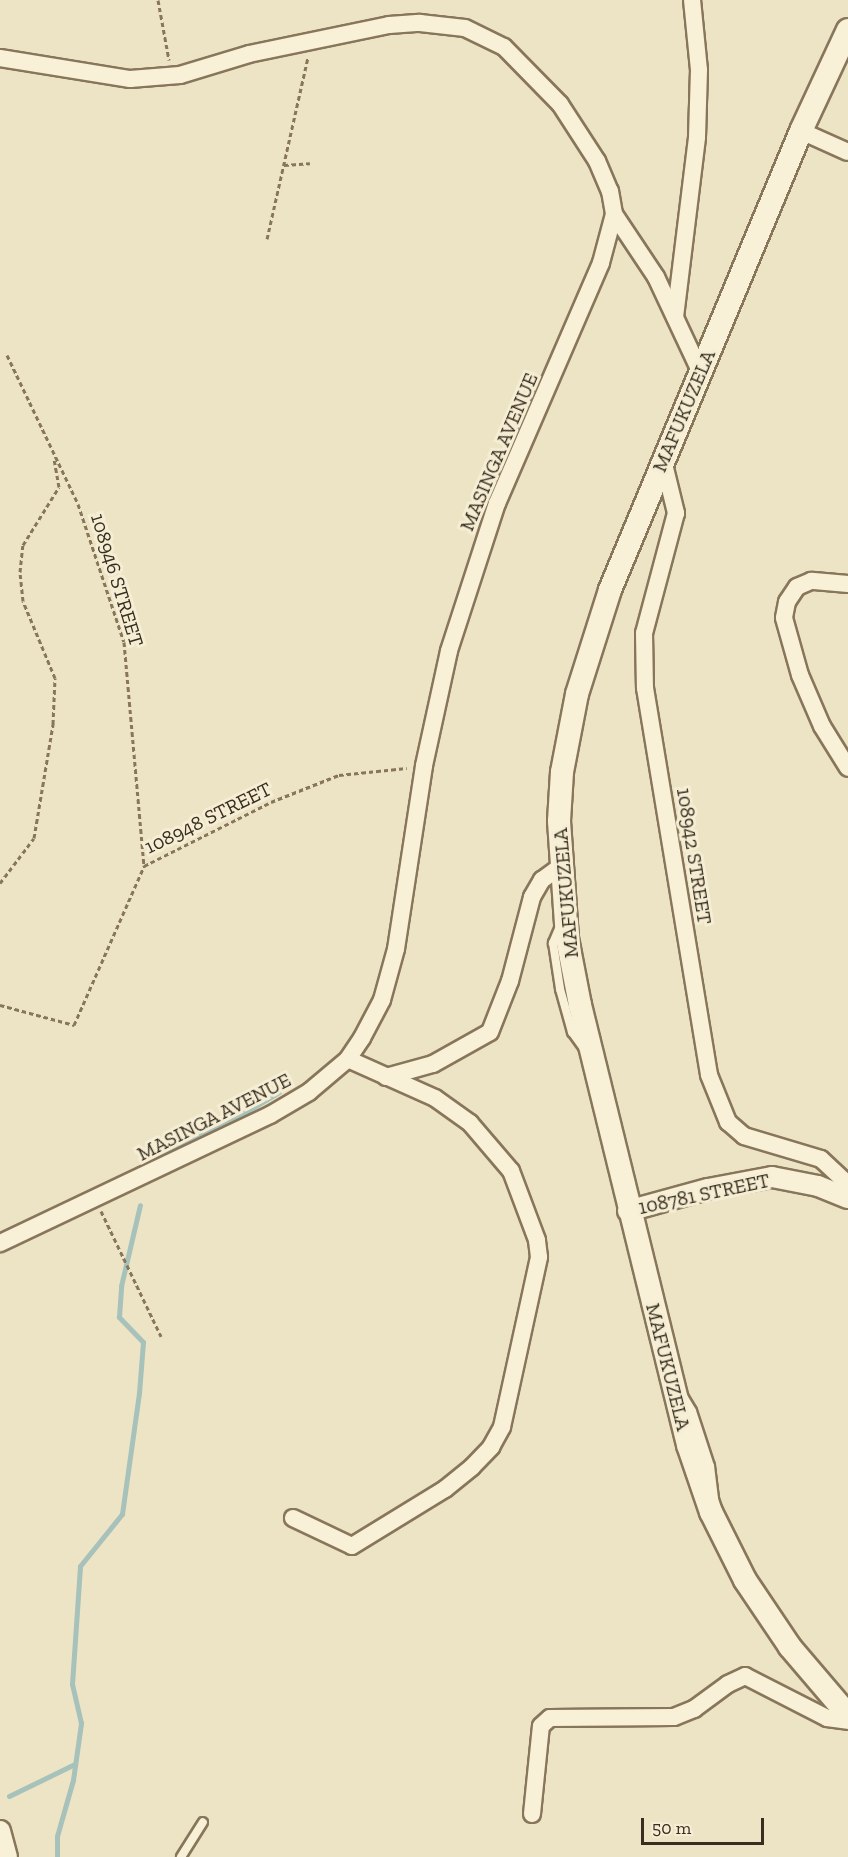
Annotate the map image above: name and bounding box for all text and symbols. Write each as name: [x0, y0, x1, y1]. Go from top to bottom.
street label: MAFUKUZELA: [647, 346, 721, 476]
street label: MASINGA AVENUE: [455, 369, 543, 535]
street label: 108946 STREET: [85, 511, 149, 649]
street label: 108948 STREET: [141, 777, 275, 859]
street label: 108942 STREET: [671, 786, 717, 926]
street label: MAFUKUZELA: [548, 827, 584, 959]
street label: MASINGA AVENUE: [133, 1068, 295, 1166]
street label: 108781 STREET: [636, 1168, 772, 1220]
street label: MAFUKUZELA: [641, 1301, 695, 1433]
scale bar: [644, 1806, 767, 1844]
text: 50 m: [652, 1817, 691, 1839]

